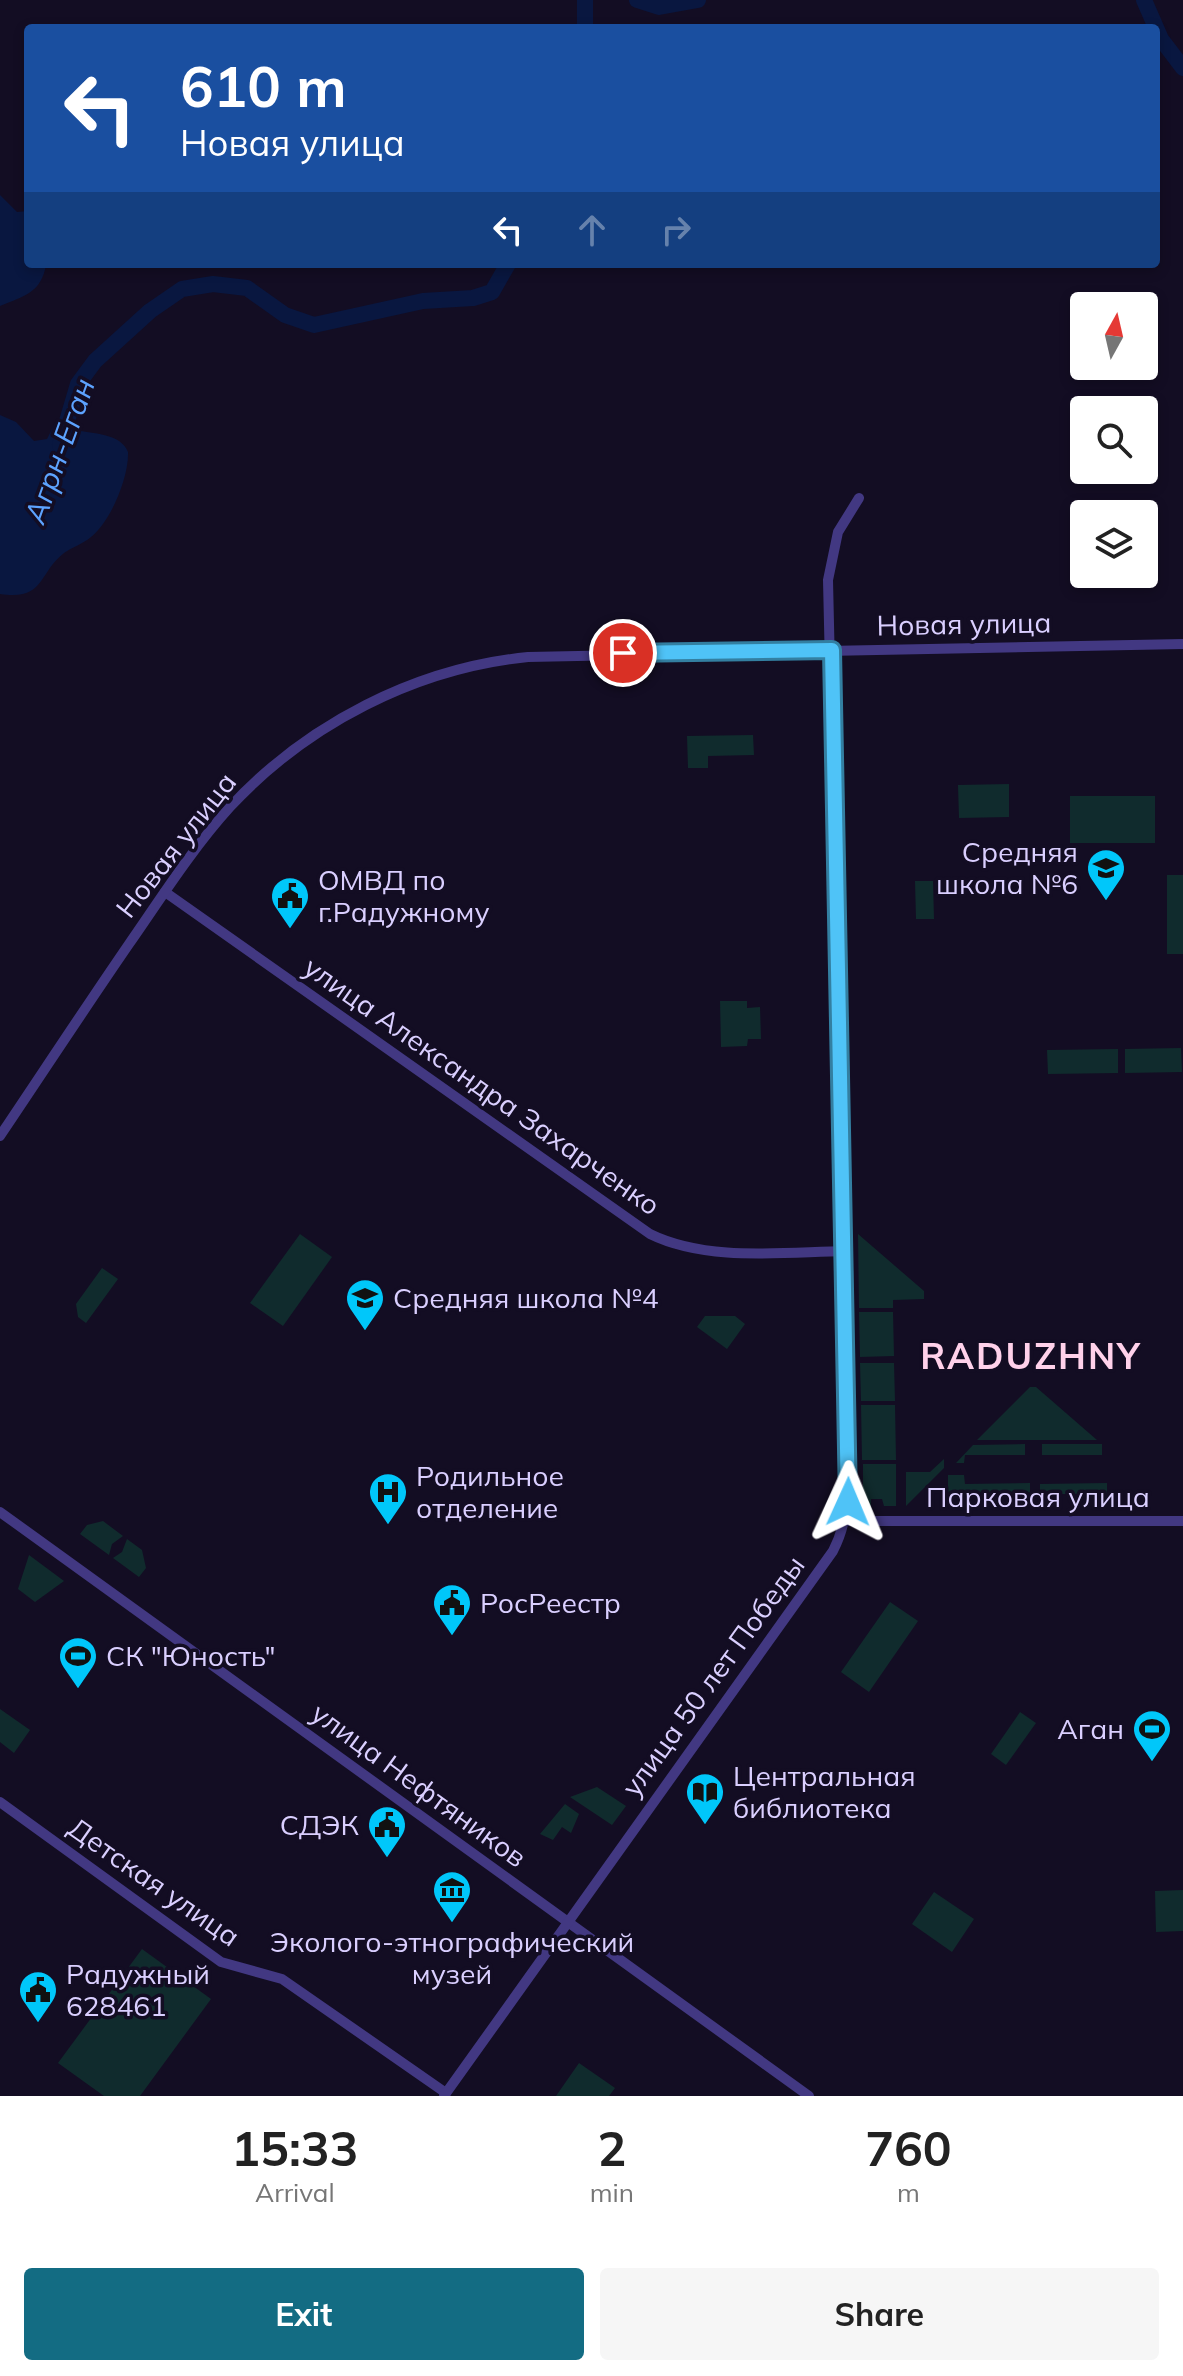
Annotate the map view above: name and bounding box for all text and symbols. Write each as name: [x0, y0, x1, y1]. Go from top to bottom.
text: 610 m: [180, 51, 347, 121]
icon: left: [48, 56, 152, 160]
text: Новая улица: [180, 120, 405, 165]
icon: left: [486, 208, 530, 252]
icon: ahead: [570, 208, 614, 252]
icon: right: [654, 208, 698, 252]
north arrow: [1070, 292, 1158, 380]
map controls: [1070, 292, 1158, 588]
water label: Агрн-Еган: [15, 373, 103, 529]
button: search: [1070, 396, 1158, 484]
button: layers: [1070, 500, 1158, 588]
street label: Новая улица: [876, 604, 1052, 643]
pin: [589, 619, 657, 687]
icon: arrive: [601, 631, 645, 675]
street label: Новая улица: [108, 765, 243, 924]
place label: Средняя школа №6: [936, 834, 1078, 901]
school or university icon: Средняя школа №6: [1085, 847, 1127, 902]
place label: ОМВД по г.Радужному: [318, 862, 490, 929]
public building icon: ОМВД по г.Радужному: [269, 875, 311, 930]
street label: улица Александра Захарченко: [297, 949, 667, 1222]
school or university icon: Средняя школа №4: [344, 1277, 386, 1332]
place label: Средняя школа №4: [393, 1280, 659, 1315]
district label: RADUZHNY: [920, 1333, 1142, 1378]
place label: Родильное отделение: [416, 1458, 564, 1525]
position arrow: [806, 1460, 890, 1544]
hospital icon: Родильное отделение: [367, 1471, 409, 1526]
street label: Парковая улица: [926, 1479, 1150, 1514]
street label: улица 50 лет Победы: [613, 1548, 812, 1803]
public building icon: РосРеестр: [431, 1582, 473, 1637]
place label: РосРеестр: [480, 1585, 621, 1620]
sports icon: СК "Юность": [57, 1635, 99, 1690]
place label: СК "Юность": [106, 1638, 276, 1673]
street label: улица Нефтяников: [305, 1695, 534, 1874]
sports icon: Аган: [1131, 1708, 1173, 1763]
place label: Аган: [1057, 1711, 1124, 1746]
place label: Центральная библиотека: [733, 1758, 916, 1825]
library icon: Центральная библиотека: [684, 1771, 726, 1826]
public building icon: СДЭК: [366, 1804, 408, 1859]
place label: СДЭК: [280, 1807, 360, 1842]
street label: Детская улица: [62, 1810, 247, 1954]
museum icon: Эколого-этнографический музей: [431, 1869, 473, 1924]
place label: Эколого-этнографический музей: [270, 1924, 634, 1991]
place label: Радужный 628461: [66, 1956, 210, 2023]
public building icon: Радужный 628461: [17, 1969, 59, 2024]
text: 15:33: [231, 2118, 358, 2178]
text: 2: [597, 2118, 626, 2178]
text: 760: [865, 2118, 952, 2178]
text: Arrival: [255, 2176, 335, 2209]
text: min: [590, 2176, 634, 2209]
text: m: [897, 2176, 920, 2209]
button: Exit: [24, 2268, 584, 2360]
button: Share: [600, 2268, 1159, 2360]

